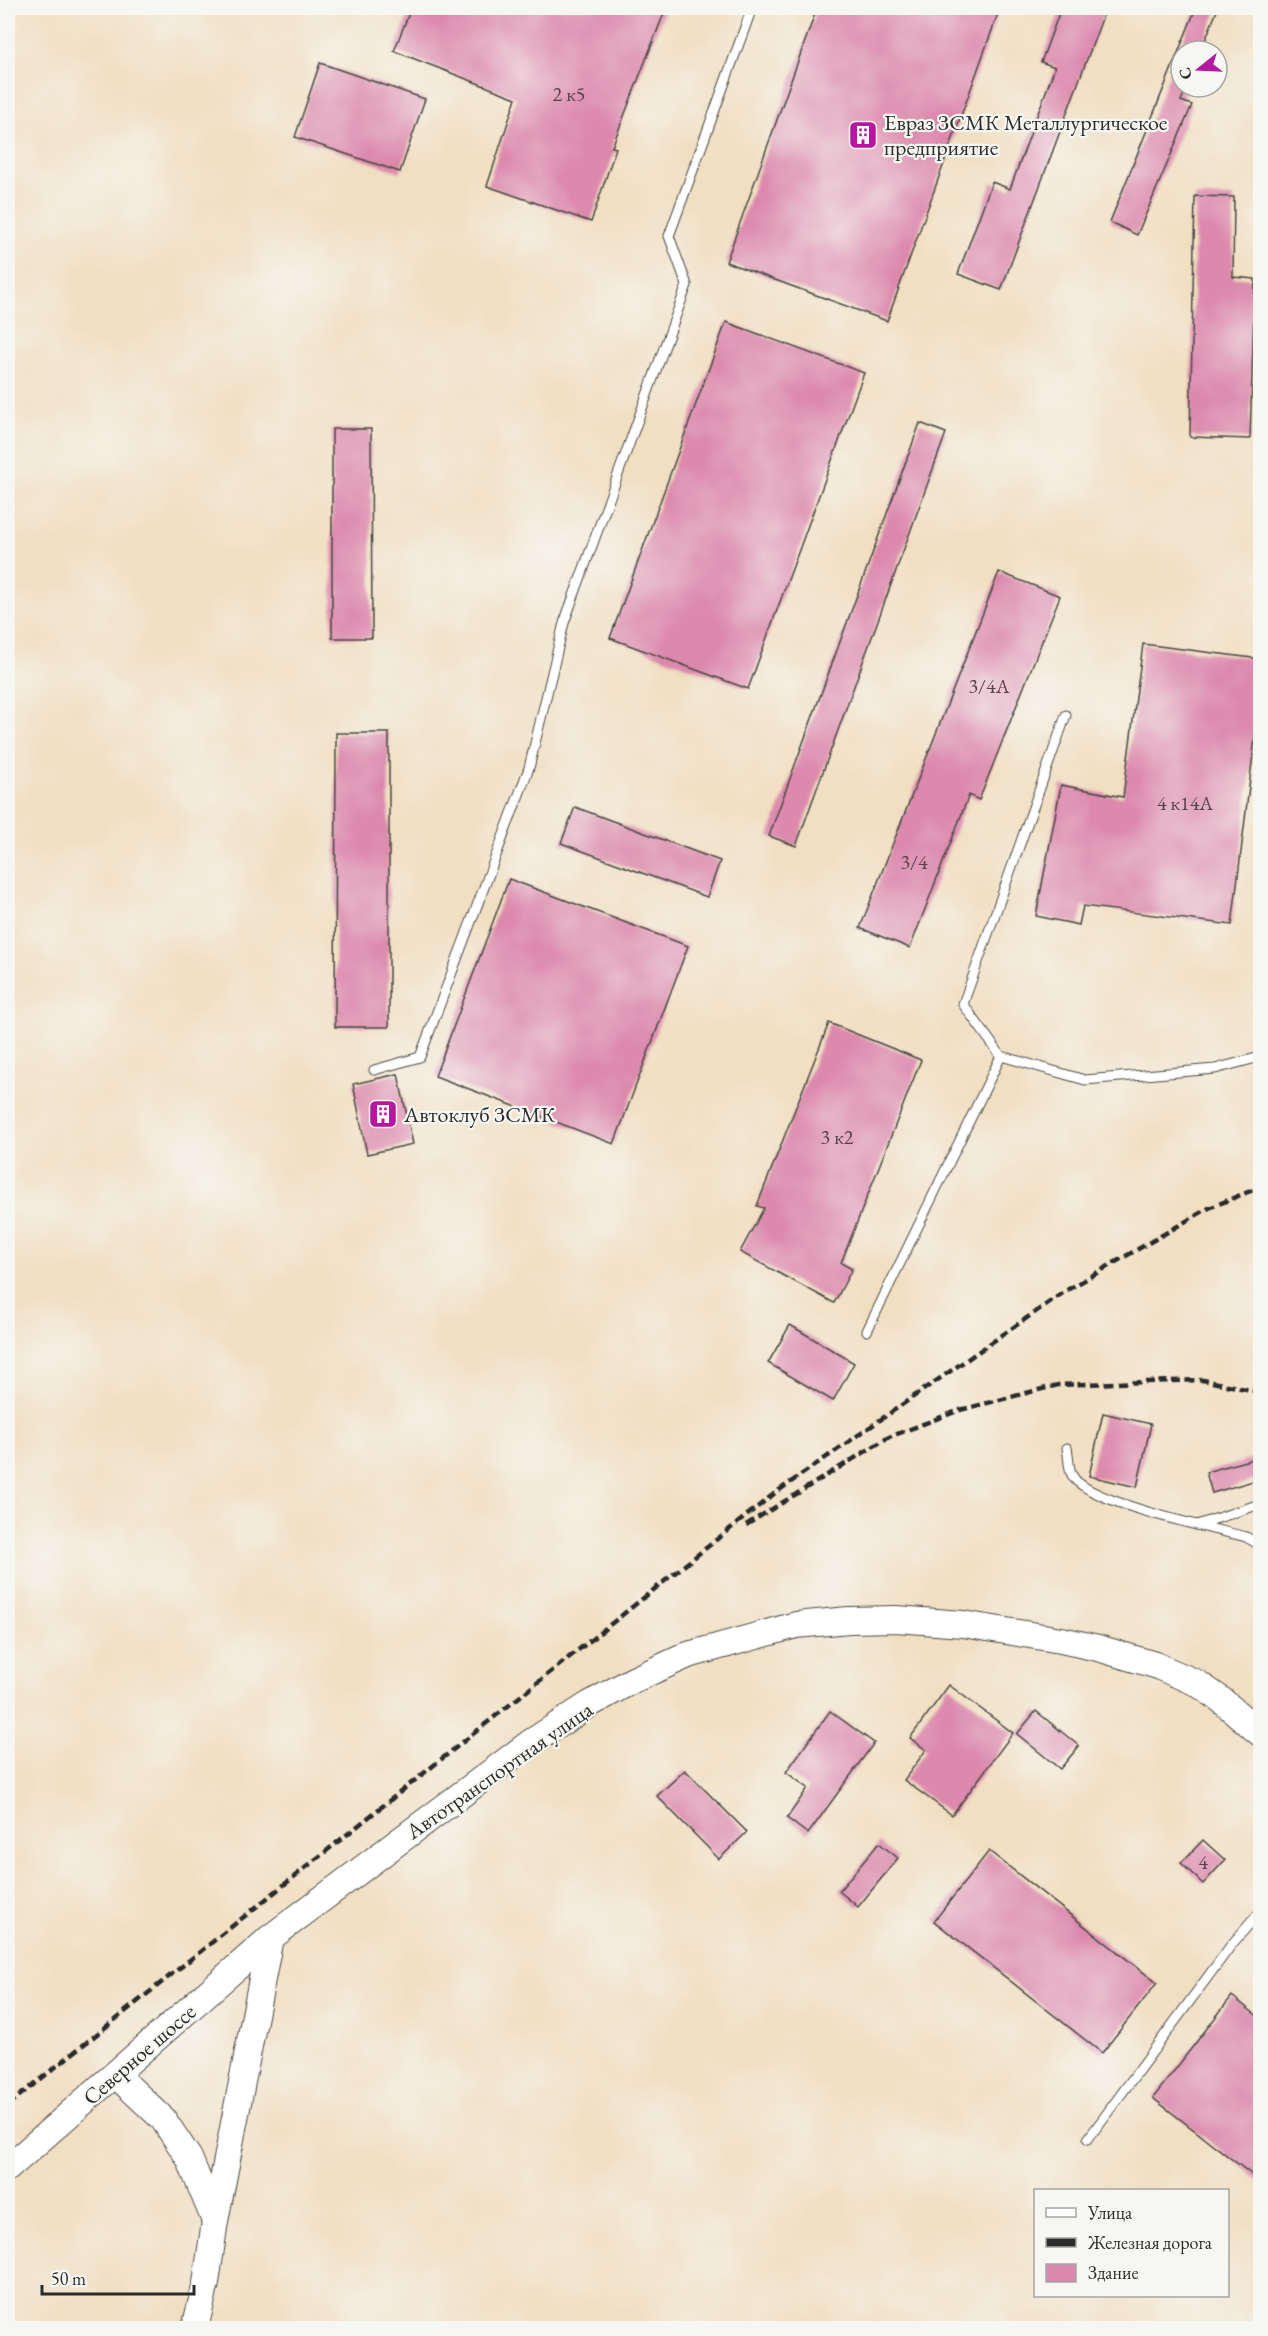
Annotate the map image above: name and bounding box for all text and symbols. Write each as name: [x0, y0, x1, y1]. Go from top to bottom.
north arrow: [1169, 39, 1229, 99]
text: С: [1173, 65, 1197, 82]
house number: 2 к5: [553, 81, 585, 107]
place label: Евраз ЗСМК Металлургическое предприятие: [884, 108, 1168, 162]
building icon: Евраз ЗСМК Металлургическое предприятие: [847, 119, 879, 151]
house number: 3/4А: [968, 673, 1010, 699]
house number: 4 к14А: [1157, 790, 1213, 816]
house number: 3/4: [900, 849, 928, 875]
building icon: Автоклуб ЗСМК: [367, 1098, 399, 1130]
place label: Автоклуб ЗСМК: [403, 1100, 556, 1129]
house number: 3 к2: [821, 1124, 854, 1150]
street label: Автотранспортная улица: [399, 1695, 599, 1846]
house number: 4: [1198, 1849, 1208, 1875]
street label: Северное шоссе: [77, 1997, 202, 2111]
legend: [1034, 2189, 1229, 2297]
text: Улица: [1087, 2201, 1133, 2224]
text: Железная дорога: [1087, 2231, 1213, 2254]
scale bar: [42, 2258, 194, 2296]
text: Здание: [1088, 2261, 1138, 2284]
text: 50 m: [51, 2267, 86, 2290]

